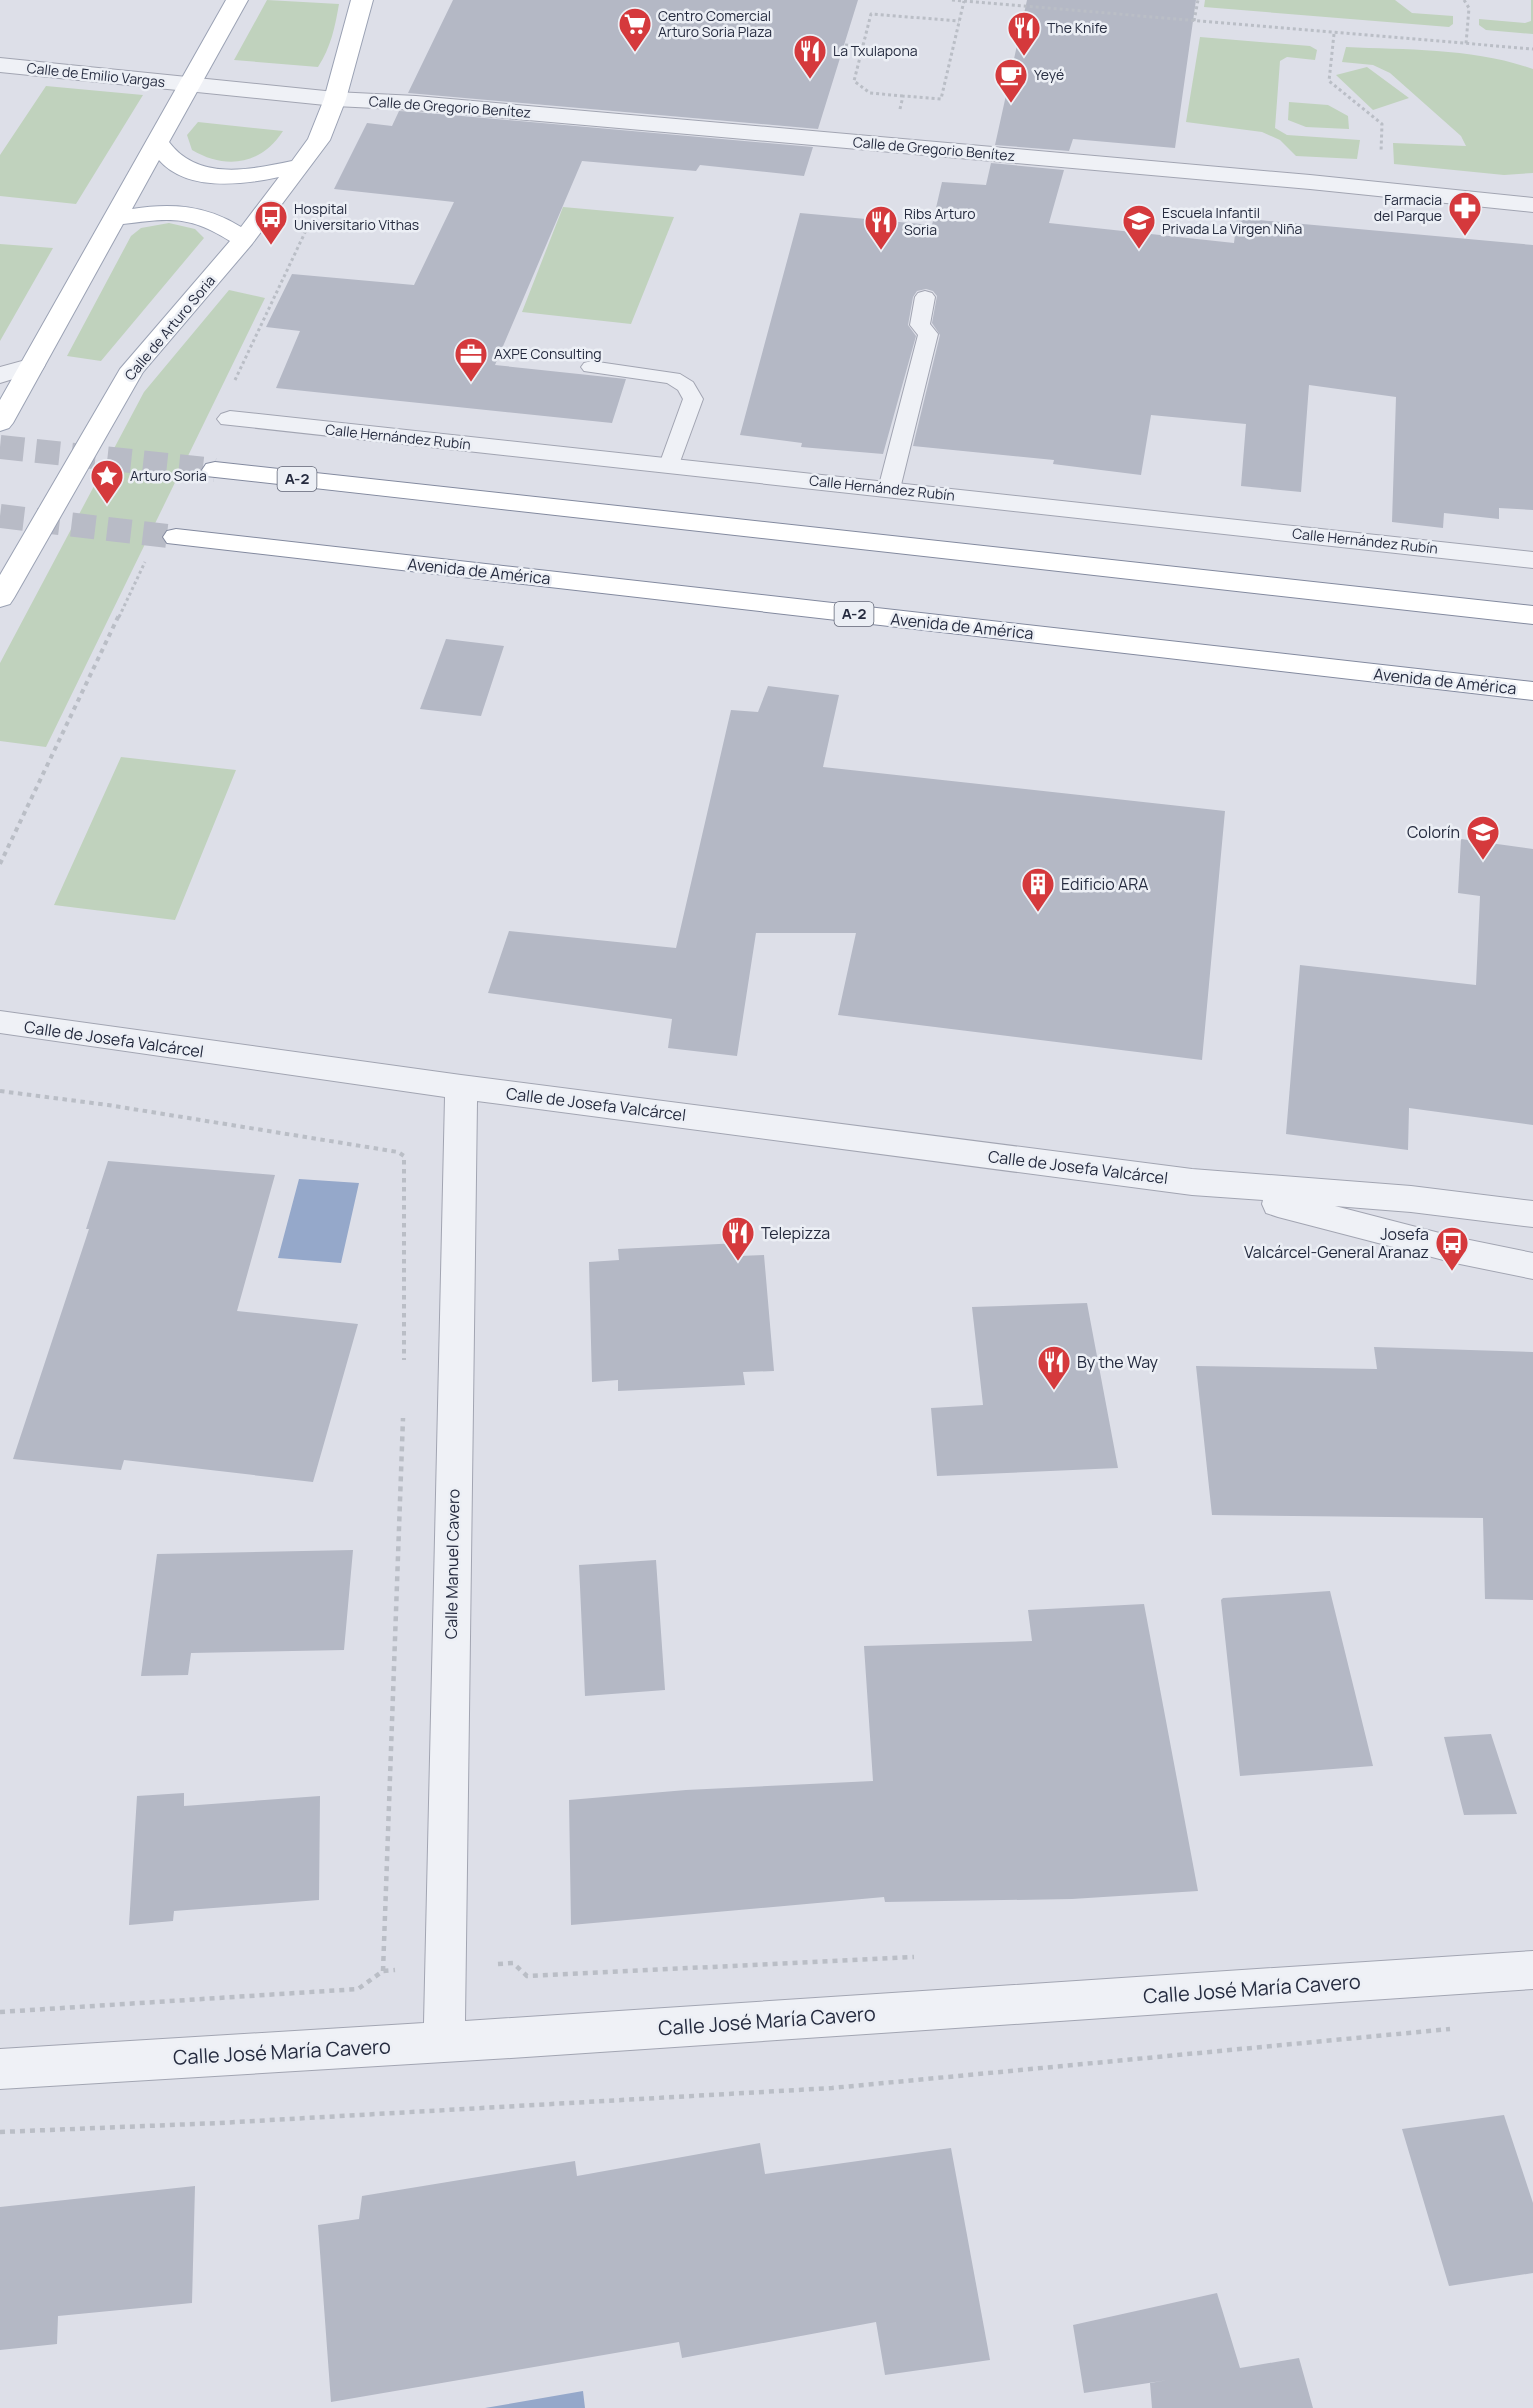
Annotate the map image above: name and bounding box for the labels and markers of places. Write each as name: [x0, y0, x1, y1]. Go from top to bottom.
supermarket icon: Centro Comercial Arturo Soria Plaza: [617, 6, 653, 53]
place label: Centro Comercial Arturo Soria Plaza: [658, 6, 772, 41]
restaurant icon: The Knife: [1006, 10, 1042, 57]
place label: The Knife: [1047, 18, 1107, 37]
restaurant icon: La Txulapona: [792, 33, 828, 80]
place label: La Txulapona: [833, 41, 918, 60]
cafe icon: Yeyé: [993, 57, 1029, 104]
place label: Yeyé: [1034, 65, 1064, 84]
place label: Farmacia del Parque: [1374, 190, 1442, 225]
pharmacy icon: Farmacia del Parque: [1447, 190, 1483, 237]
bus stop icon: Hospital Universitario Vithas: [253, 199, 289, 246]
place label: Hospital Universitario Vithas: [294, 199, 419, 234]
school or university icon: Escuela Infantil Privada La Virgen Niña: [1121, 203, 1157, 250]
place label: Escuela Infantil Privada La Virgen Niña: [1162, 203, 1302, 238]
restaurant icon: Ribs Arturo Soria: [863, 204, 899, 251]
place label: Ribs Arturo Soria: [904, 204, 976, 239]
office icon: AXPE Consulting: [453, 336, 489, 383]
place label: AXPE Consulting: [494, 344, 602, 363]
place icon: Arturo Soria: [89, 458, 125, 505]
place label: Arturo Soria: [130, 466, 207, 485]
school or university icon: Colorín: [1465, 814, 1501, 861]
place label: Colorín: [1407, 821, 1460, 843]
building icon: Edificio ARA: [1020, 866, 1056, 913]
place label: Edificio ARA: [1061, 873, 1148, 895]
restaurant icon: Telepizza: [720, 1215, 756, 1262]
place label: Telepizza: [761, 1222, 830, 1244]
place label: Josefa Valcárcel-General Aranaz: [1244, 1223, 1429, 1263]
bus stop icon: Josefa Valcárcel-General Aranaz: [1434, 1225, 1470, 1272]
restaurant icon: By the Way: [1036, 1344, 1072, 1391]
place label: By the Way: [1077, 1351, 1159, 1373]

